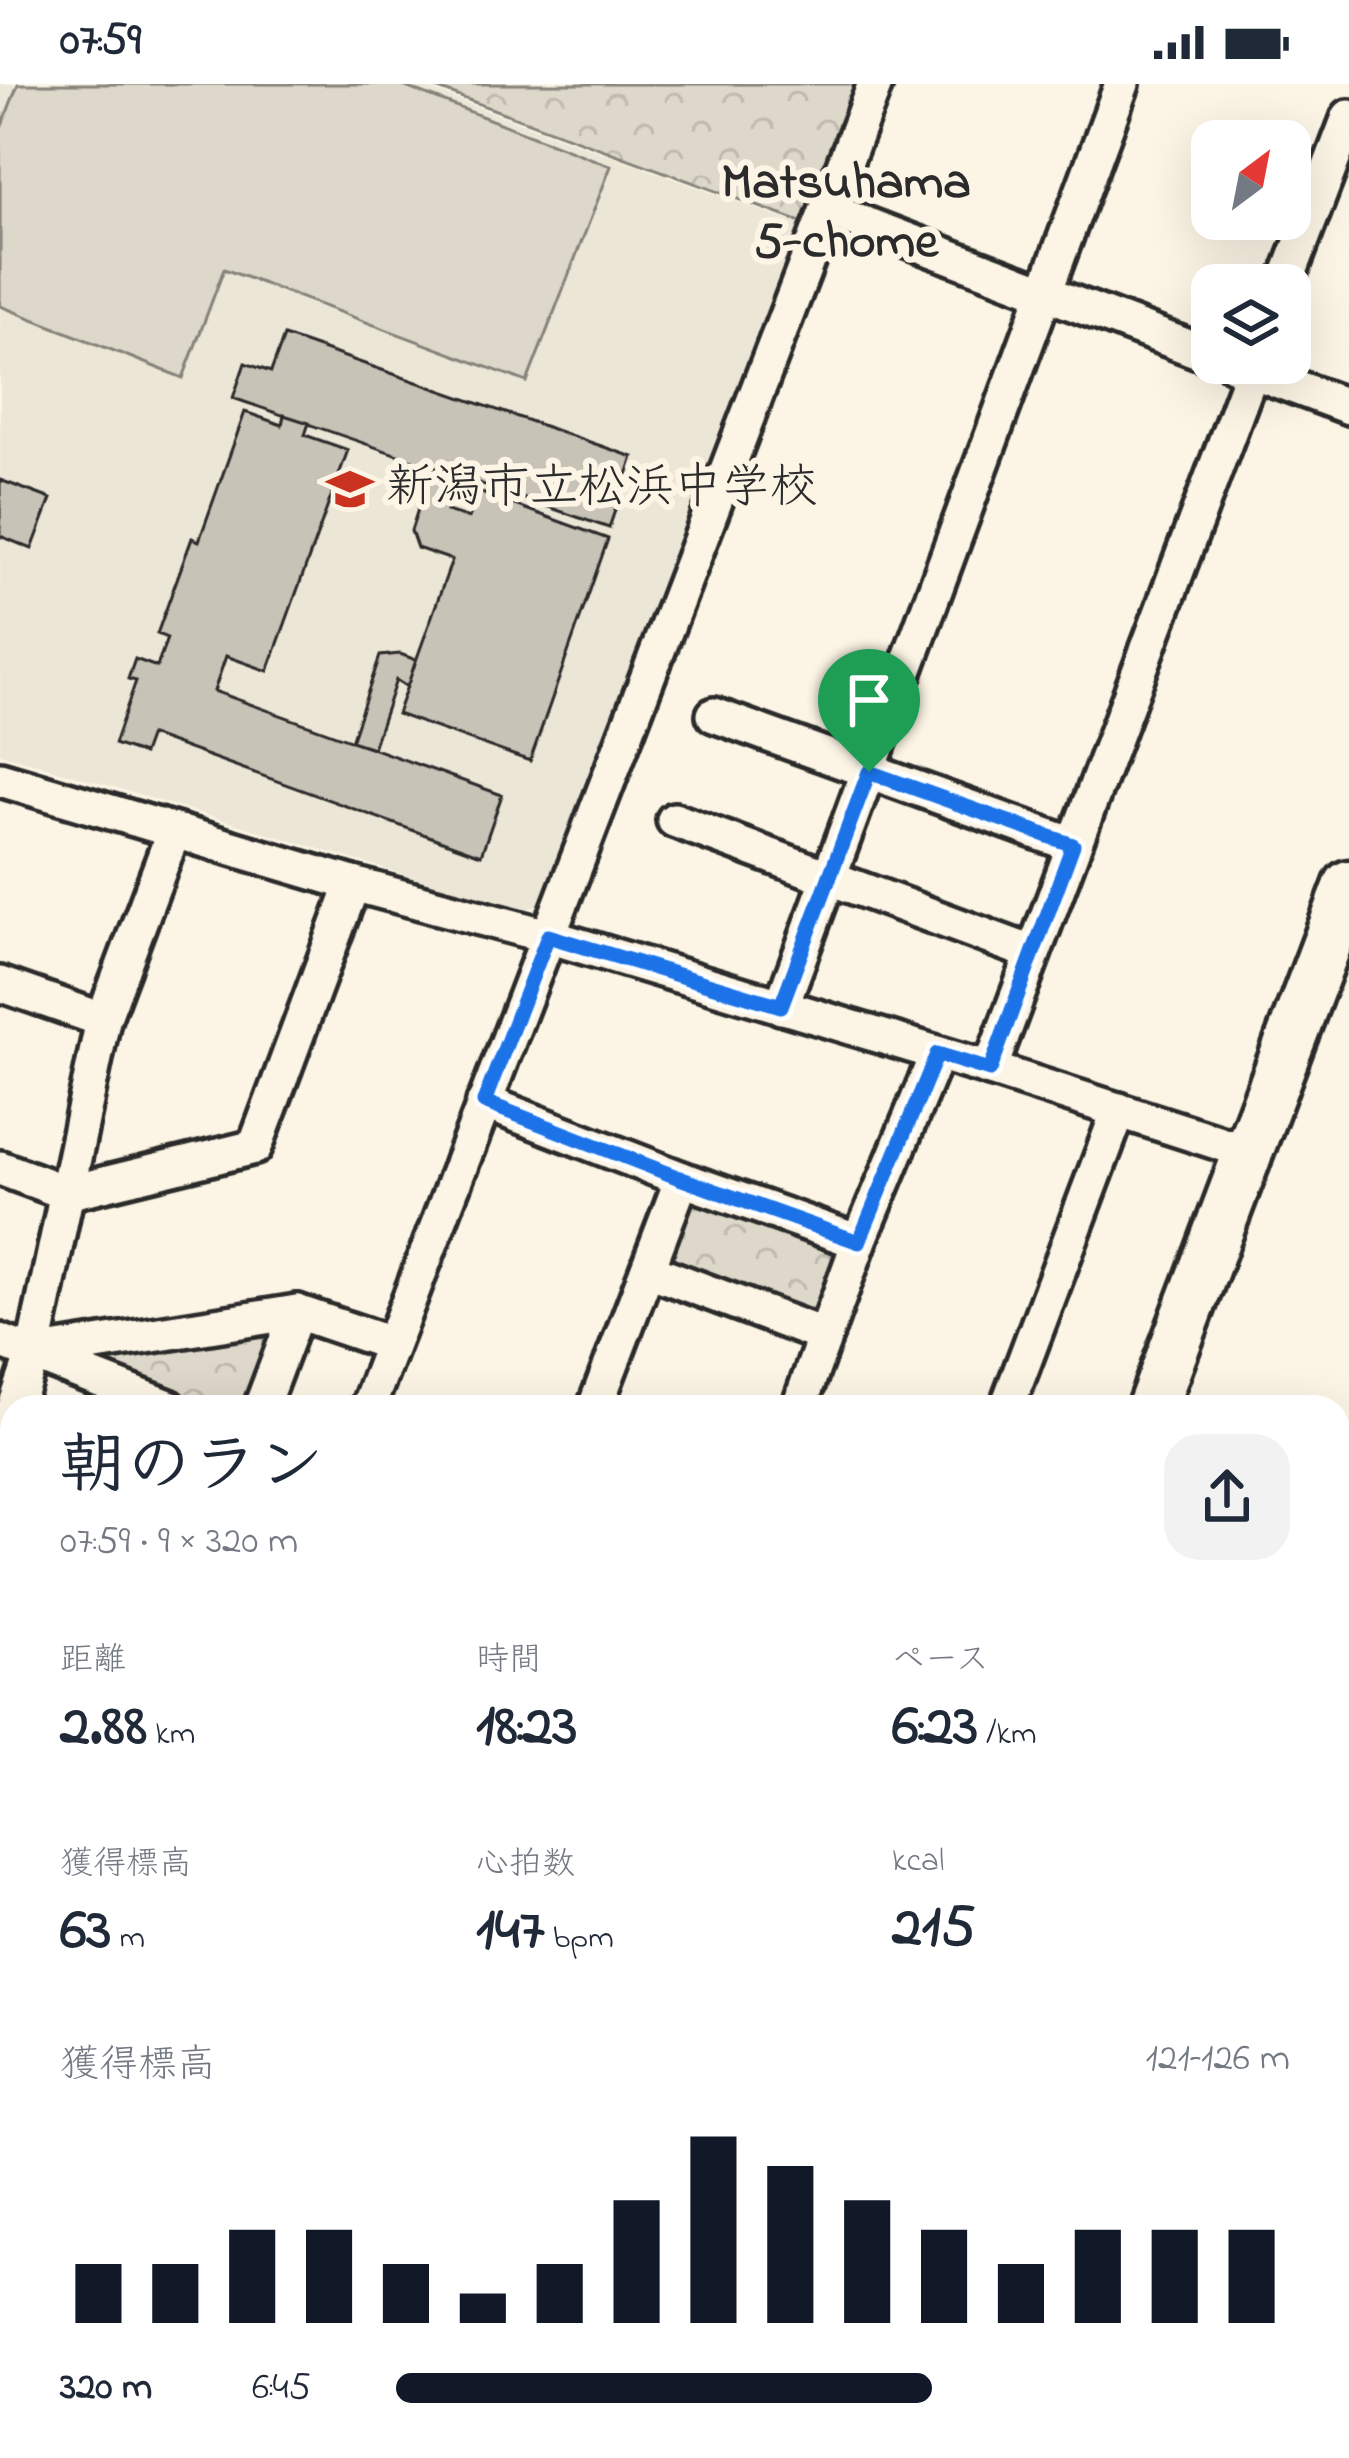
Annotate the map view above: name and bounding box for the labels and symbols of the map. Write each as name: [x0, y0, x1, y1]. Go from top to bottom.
north arrow: [1191, 120, 1311, 240]
district label: Matsuhama 5-chome: [721, 147, 971, 281]
place label: 新潟市立松浜中学校: [386, 454, 818, 524]
school or university icon: 新潟市立松浜中学校: [325, 464, 375, 514]
pin: [818, 649, 920, 772]

